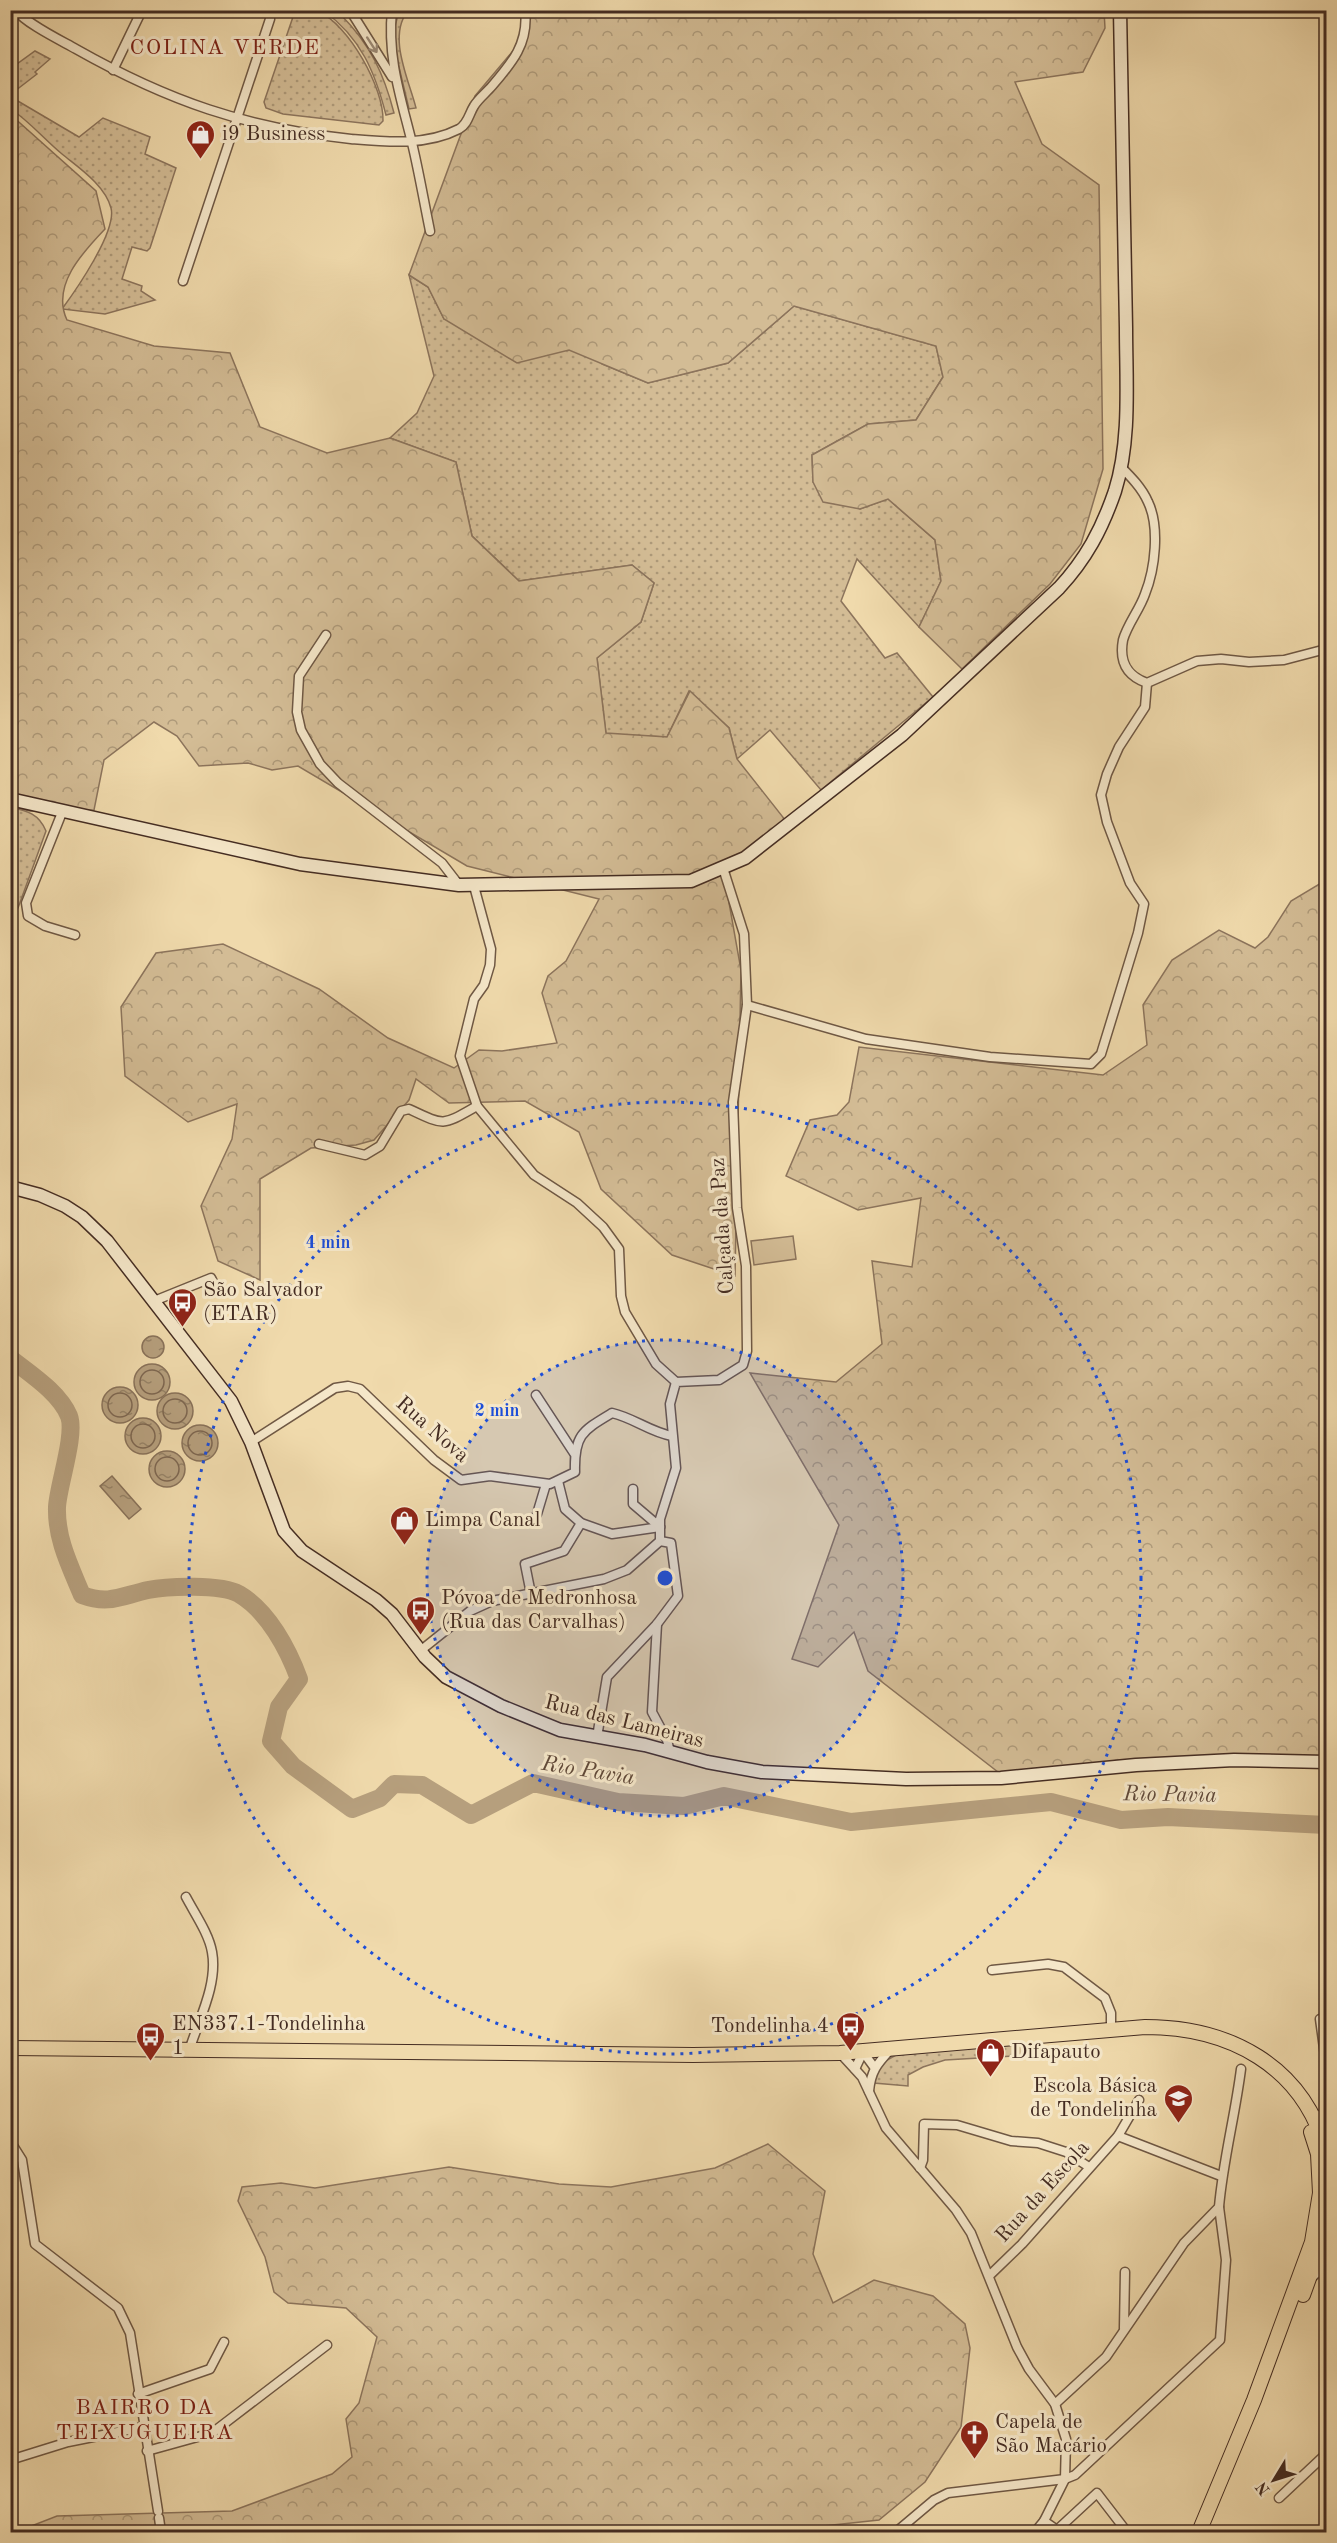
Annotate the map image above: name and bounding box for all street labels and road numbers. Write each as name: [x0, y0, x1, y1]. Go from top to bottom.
street label: Calçada da Paz: [708, 1157, 738, 1295]
street label: Rua Nova: [392, 1393, 472, 1467]
street label: Rua das Lameiras: [542, 1692, 706, 1752]
street label: Rua da Escola: [992, 2137, 1094, 2247]

